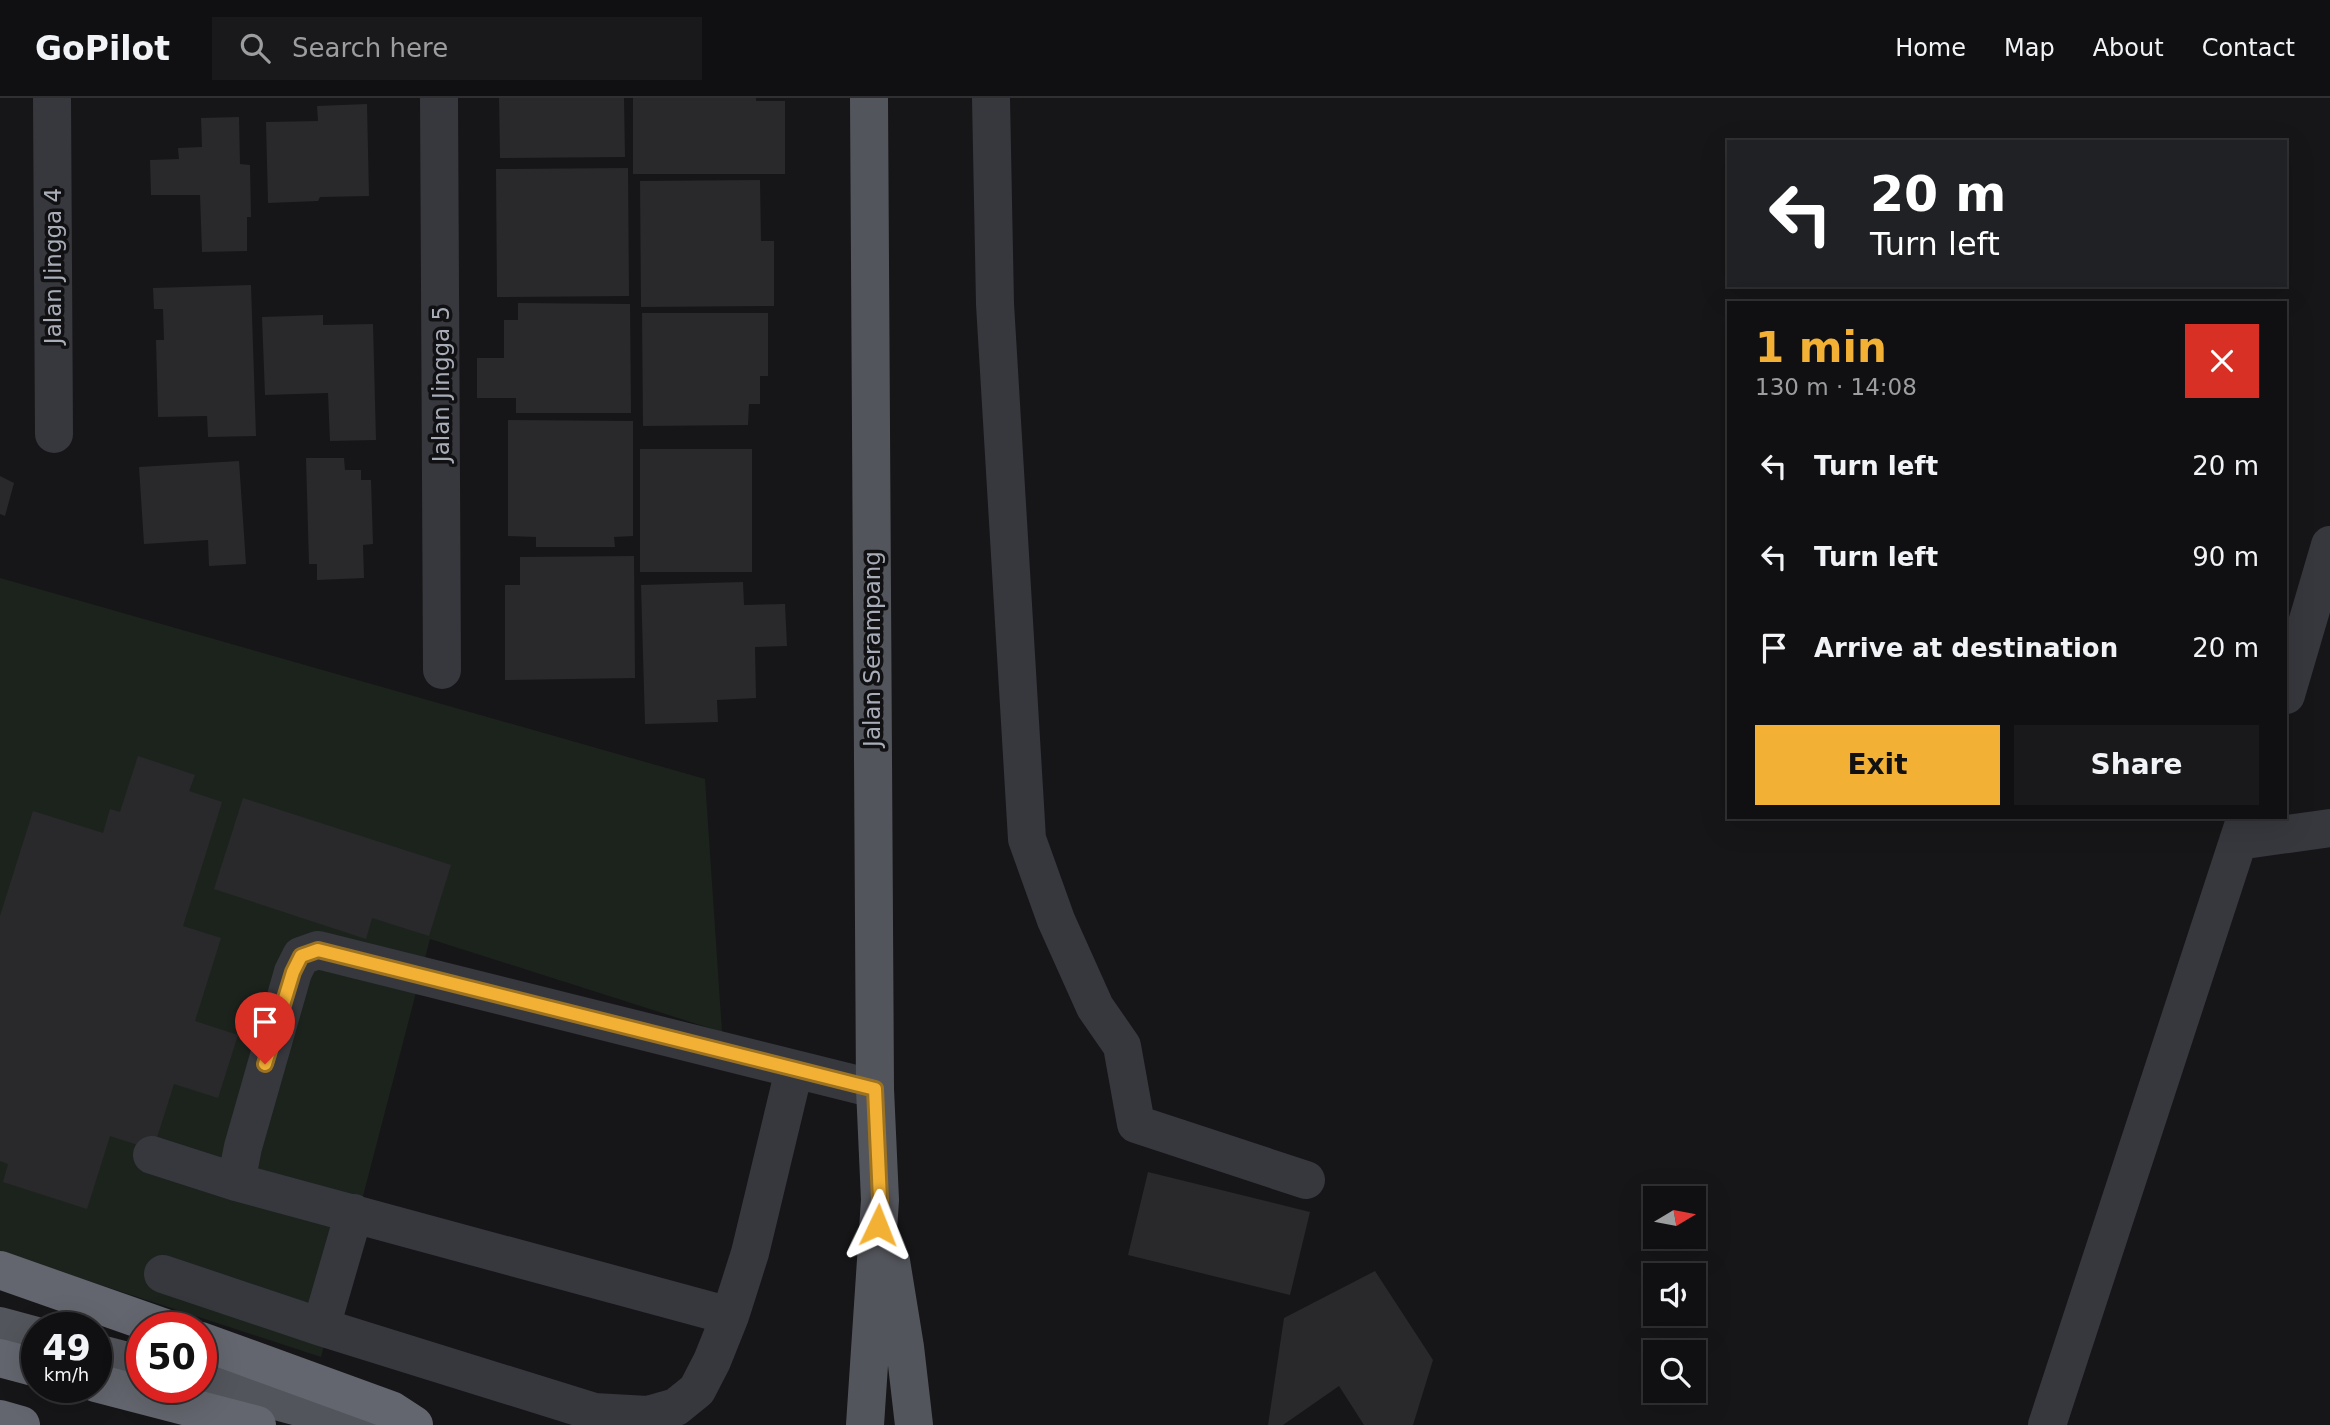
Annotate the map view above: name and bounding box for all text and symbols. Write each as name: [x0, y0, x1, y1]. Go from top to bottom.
search box: [212, 17, 702, 80]
text: GoPilot: [35, 29, 170, 68]
icon: search: [236, 29, 274, 67]
text: Search here: [292, 33, 448, 63]
text: Home: [1895, 34, 1966, 62]
text: Map: [2004, 34, 2055, 62]
text: About: [2093, 34, 2164, 62]
text: Contact: [2202, 34, 2295, 62]
text: 20 m: [1870, 166, 2006, 223]
icon: left: [1755, 168, 1846, 259]
street label: Jalan Jingga 4: [40, 188, 66, 346]
text: Turn left: [1870, 225, 2000, 263]
street label: Jalan Jingga 5: [428, 306, 454, 464]
text: 1 min: [1755, 323, 1887, 372]
button: close: [2185, 324, 2259, 398]
text: 130 m · 14:08: [1755, 374, 1917, 400]
icon: left: [1755, 447, 1793, 485]
text: Turn left: [1814, 451, 1938, 481]
text: 20 m: [2192, 451, 2259, 481]
icon: left: [1755, 538, 1793, 576]
text: Turn left: [1814, 542, 1938, 572]
text: 90 m: [2192, 542, 2259, 572]
street label: Jalan Serampang: [859, 551, 885, 749]
icon: arrive: [1755, 629, 1793, 667]
text: Arrive at destination: [1814, 633, 2118, 663]
text: 20 m: [2192, 633, 2259, 663]
button: Exit: [1755, 725, 2000, 805]
button: Share: [2014, 725, 2259, 805]
pin: [235, 992, 295, 1064]
icon: arrive: [246, 1003, 284, 1041]
north arrow: [1643, 1186, 1706, 1250]
map controls: [1643, 1186, 1706, 1403]
position arrow: [841, 1188, 915, 1262]
button: sound: [1643, 1263, 1706, 1326]
speed limit sign: 50: [126, 1312, 217, 1403]
text: 49: [42, 1328, 91, 1368]
button: search: [1643, 1340, 1706, 1403]
text: km/h: [44, 1364, 89, 1385]

